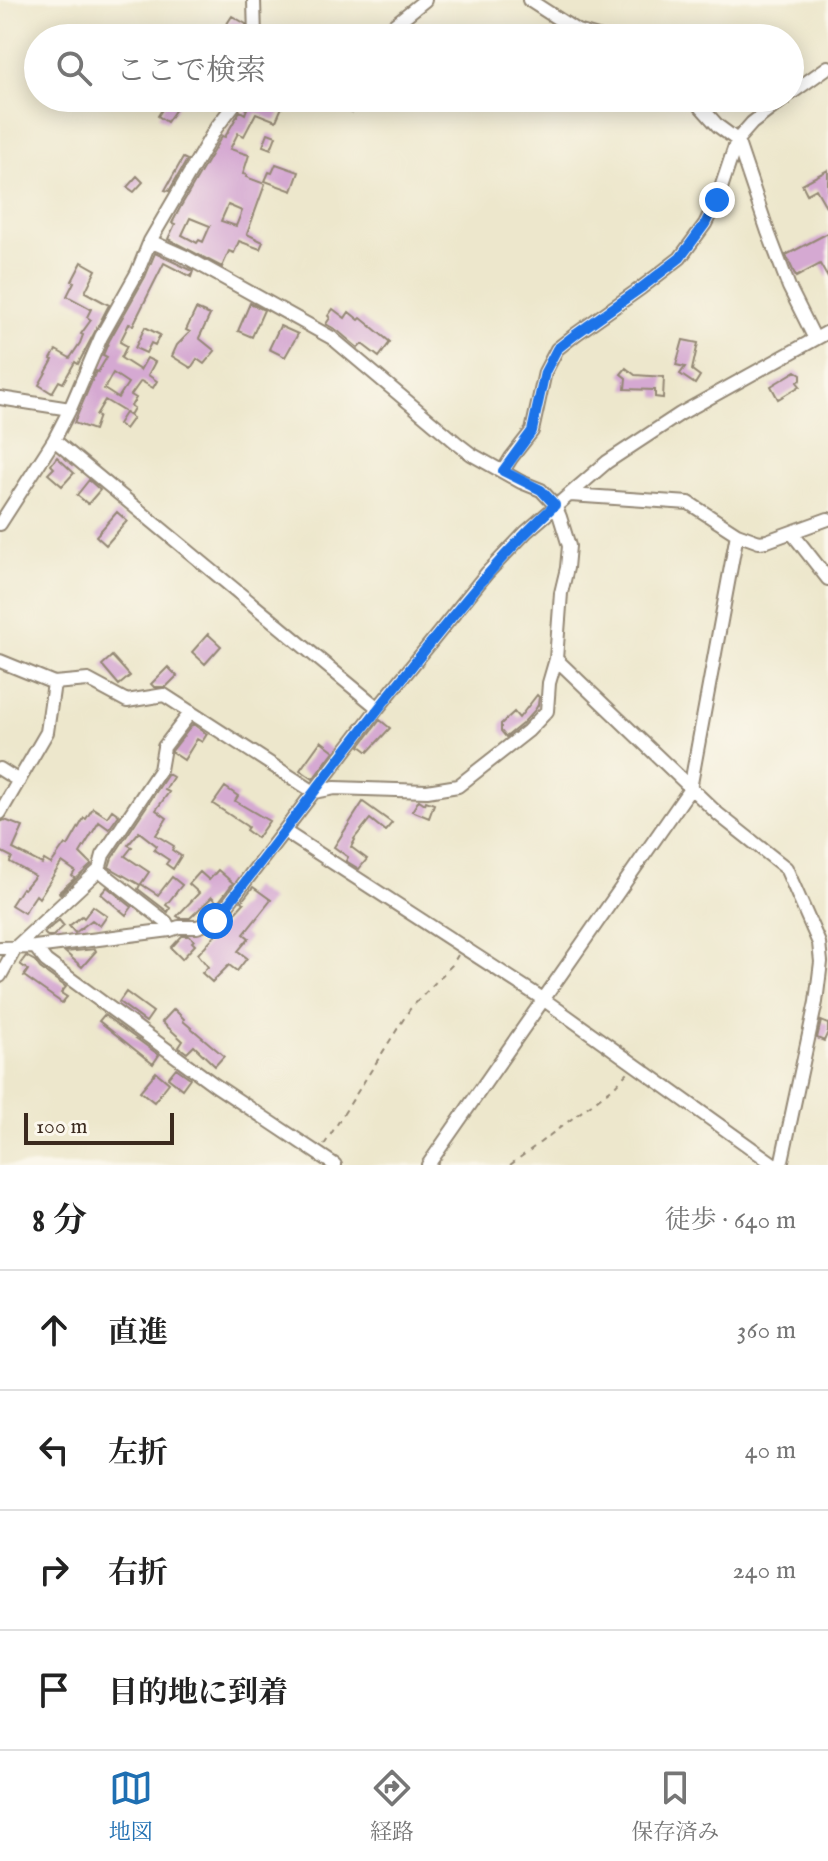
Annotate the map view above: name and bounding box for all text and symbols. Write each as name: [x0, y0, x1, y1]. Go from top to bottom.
search box: [24, 24, 804, 112]
icon: search: [52, 46, 96, 90]
text: ここで検索: [116, 53, 266, 91]
route end: [699, 182, 735, 218]
route start: [197, 903, 233, 939]
scale bar: [24, 1109, 174, 1145]
text: 100 m: [36, 1113, 88, 1141]
text: 8 分: [32, 1200, 87, 1243]
text: 徒歩 · 640 m: [665, 1204, 796, 1237]
icon: ahead: [32, 1308, 76, 1352]
text: 360 m: [737, 1314, 796, 1347]
text: 直進: [108, 1315, 168, 1353]
icon: left: [32, 1428, 76, 1472]
text: 40 m: [745, 1434, 796, 1467]
text: 左折: [108, 1435, 168, 1473]
icon: right: [32, 1548, 76, 1592]
text: 240 m: [733, 1554, 796, 1587]
text: 右折: [108, 1555, 168, 1593]
icon: arrive: [32, 1668, 76, 1712]
text: 目的地に到着: [108, 1675, 288, 1713]
tab: 地図: [109, 1766, 153, 1847]
tab: 経路: [370, 1766, 414, 1847]
tab: 保存済み: [631, 1766, 719, 1847]

